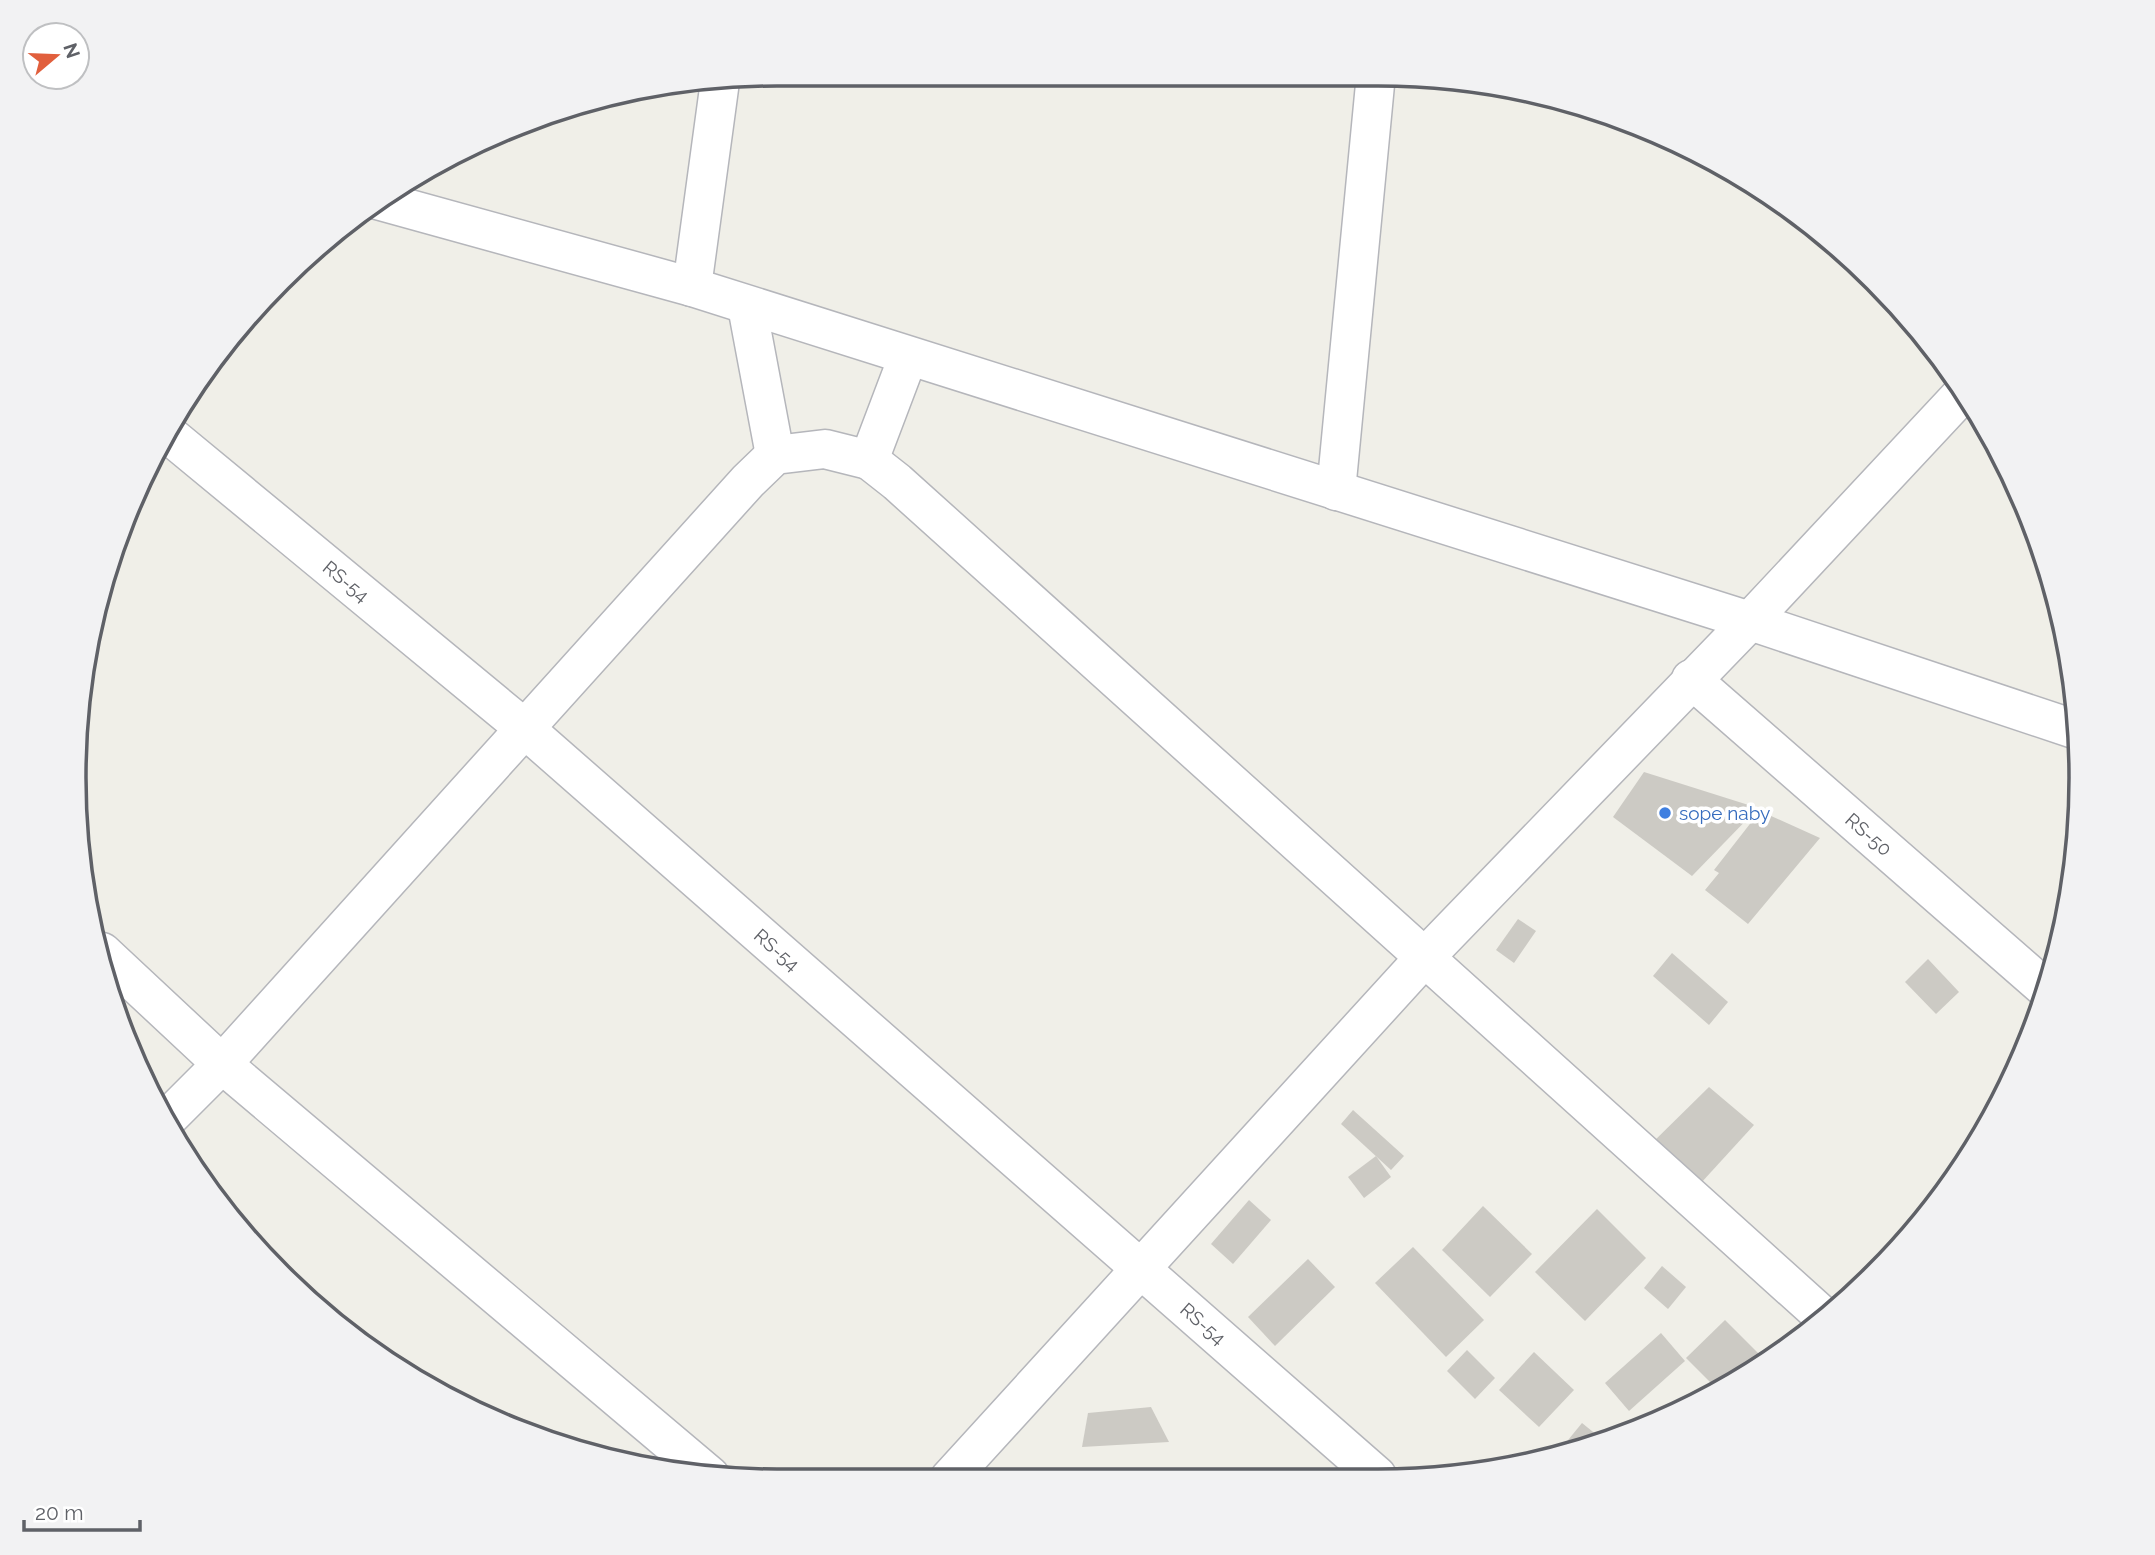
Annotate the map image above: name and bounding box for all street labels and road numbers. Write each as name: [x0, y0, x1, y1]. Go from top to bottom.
street label: RS-54: [319, 556, 373, 606]
street label: RS-50: [1841, 808, 1896, 860]
street label: RS-54: [750, 924, 804, 975]
street label: RS-54: [1176, 1298, 1230, 1349]

